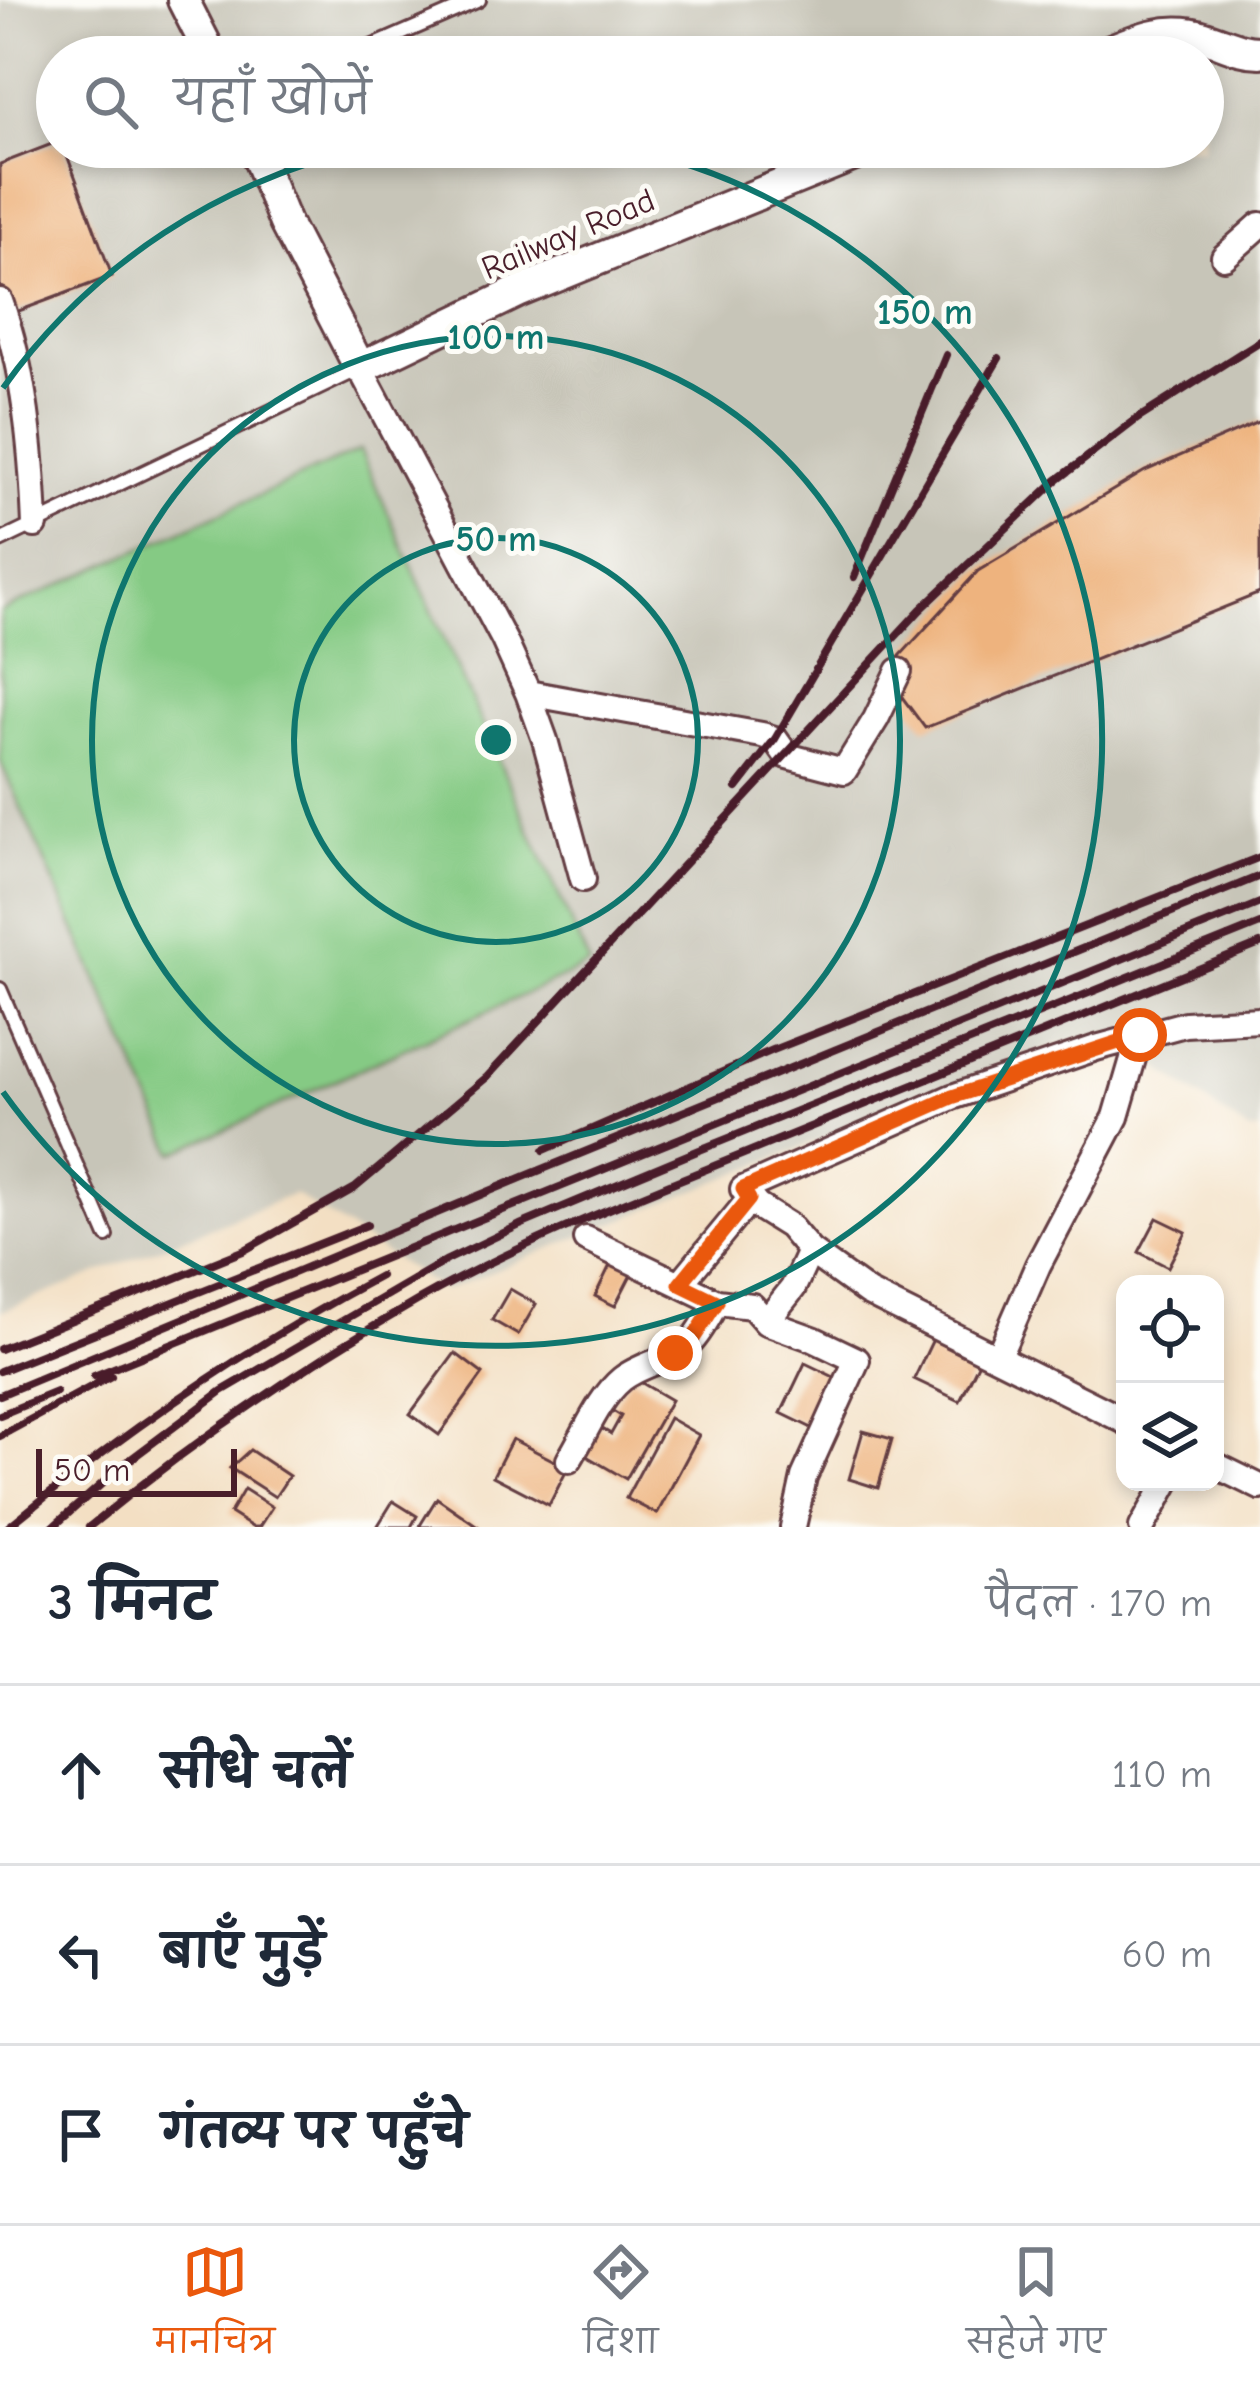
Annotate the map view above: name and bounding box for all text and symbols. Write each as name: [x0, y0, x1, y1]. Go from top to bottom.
search box: [36, 36, 1224, 168]
icon: search: [78, 69, 144, 135]
text: यहाँ खोजें: [174, 73, 371, 125]
street label: Railway Road: [476, 181, 660, 287]
text: 150 m: [877, 292, 973, 333]
text: 100 m: [448, 317, 544, 358]
text: 50 m: [455, 519, 537, 560]
centre of rings: [475, 719, 517, 761]
route start: [1113, 1008, 1167, 1062]
map controls: [1116, 1275, 1224, 1491]
button: locate: [1116, 1275, 1224, 1383]
route end: [648, 1326, 702, 1380]
button: layers: [1116, 1383, 1224, 1491]
scale bar: [36, 1443, 237, 1496]
text: 50 m: [54, 1451, 130, 1489]
text: 3 मिनट: [48, 1573, 215, 1632]
text: पैदल · 170 m: [986, 1581, 1212, 1626]
icon: ahead: [48, 1742, 114, 1808]
text: सीधे चलें: [162, 1746, 351, 1798]
text: 110 m: [1112, 1752, 1212, 1797]
icon: left: [48, 1922, 114, 1988]
text: बाएँ मुड़ें: [162, 1926, 325, 1978]
text: 60 m: [1122, 1932, 1212, 1977]
icon: arrive: [48, 2102, 114, 2168]
text: गंतव्य पर पहुँचे: [162, 2106, 468, 2158]
tab: मानचित्र: [154, 2239, 275, 2378]
tab: दिशा: [583, 2239, 658, 2378]
tab: सहेजे गए: [966, 2239, 1106, 2378]

